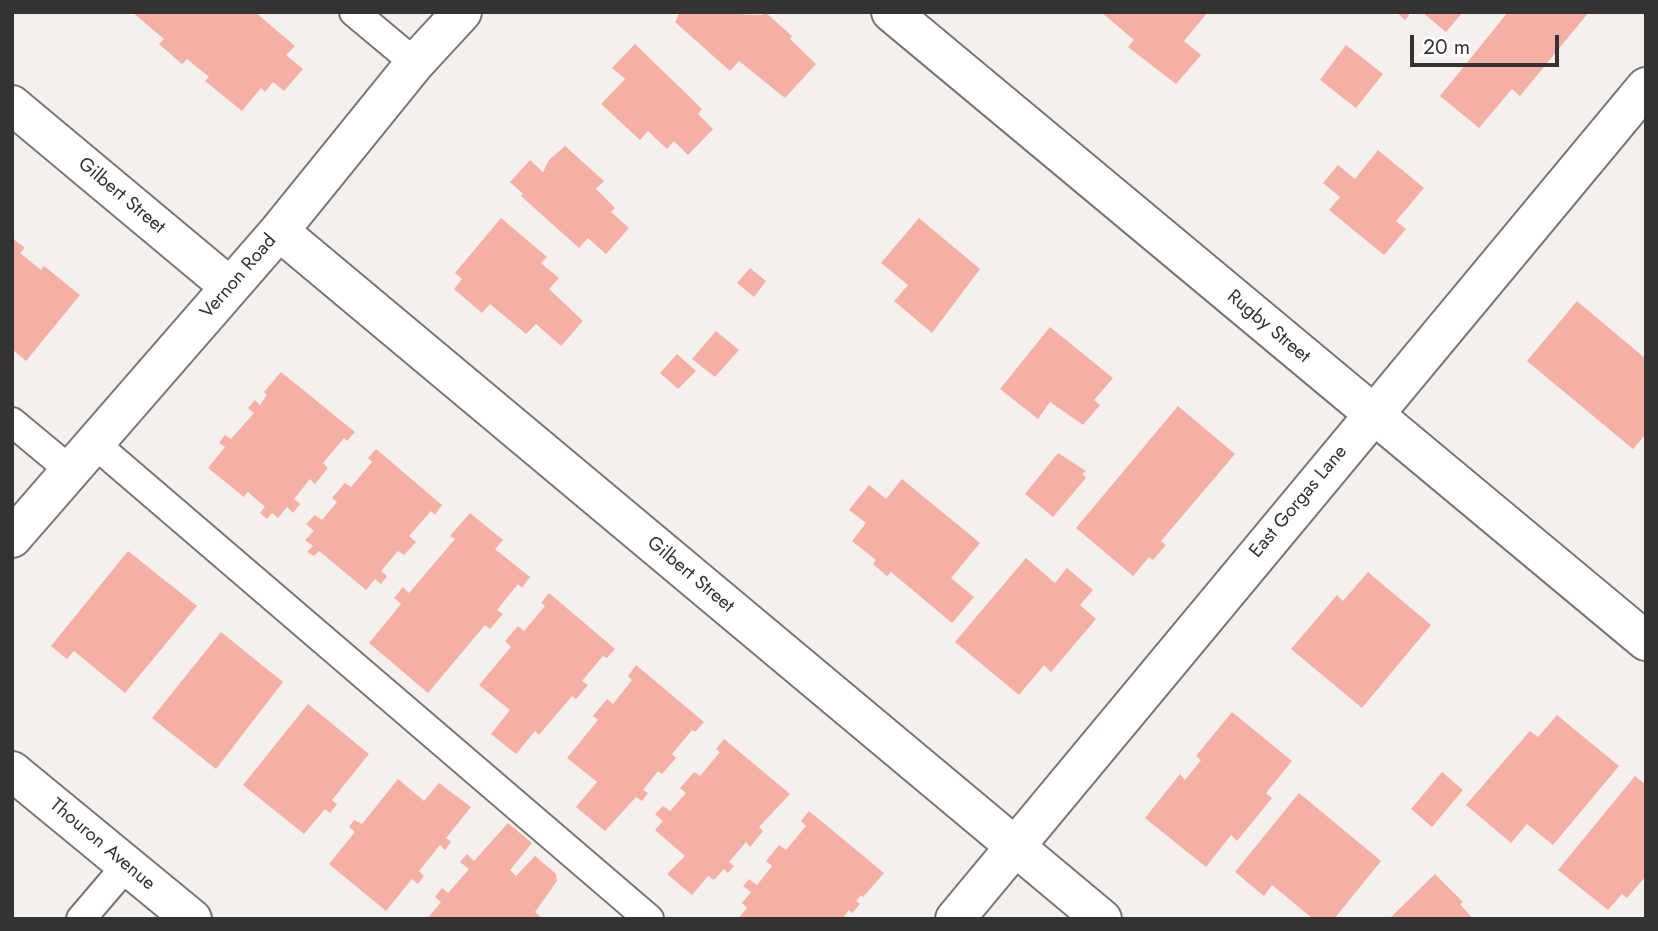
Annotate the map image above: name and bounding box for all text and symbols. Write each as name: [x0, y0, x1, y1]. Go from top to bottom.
scale bar: [1413, 21, 1562, 65]
text: 20 m: [1423, 32, 1470, 62]
street label: Gilbert Street: [73, 153, 169, 239]
street label: Vernon Road: [196, 230, 282, 324]
street label: Rugby Street: [1222, 286, 1314, 368]
street label: East Gorgas Lane: [1245, 441, 1353, 563]
street label: Gilbert Street: [642, 532, 738, 618]
street label: Thouron Avenue: [45, 794, 159, 896]

